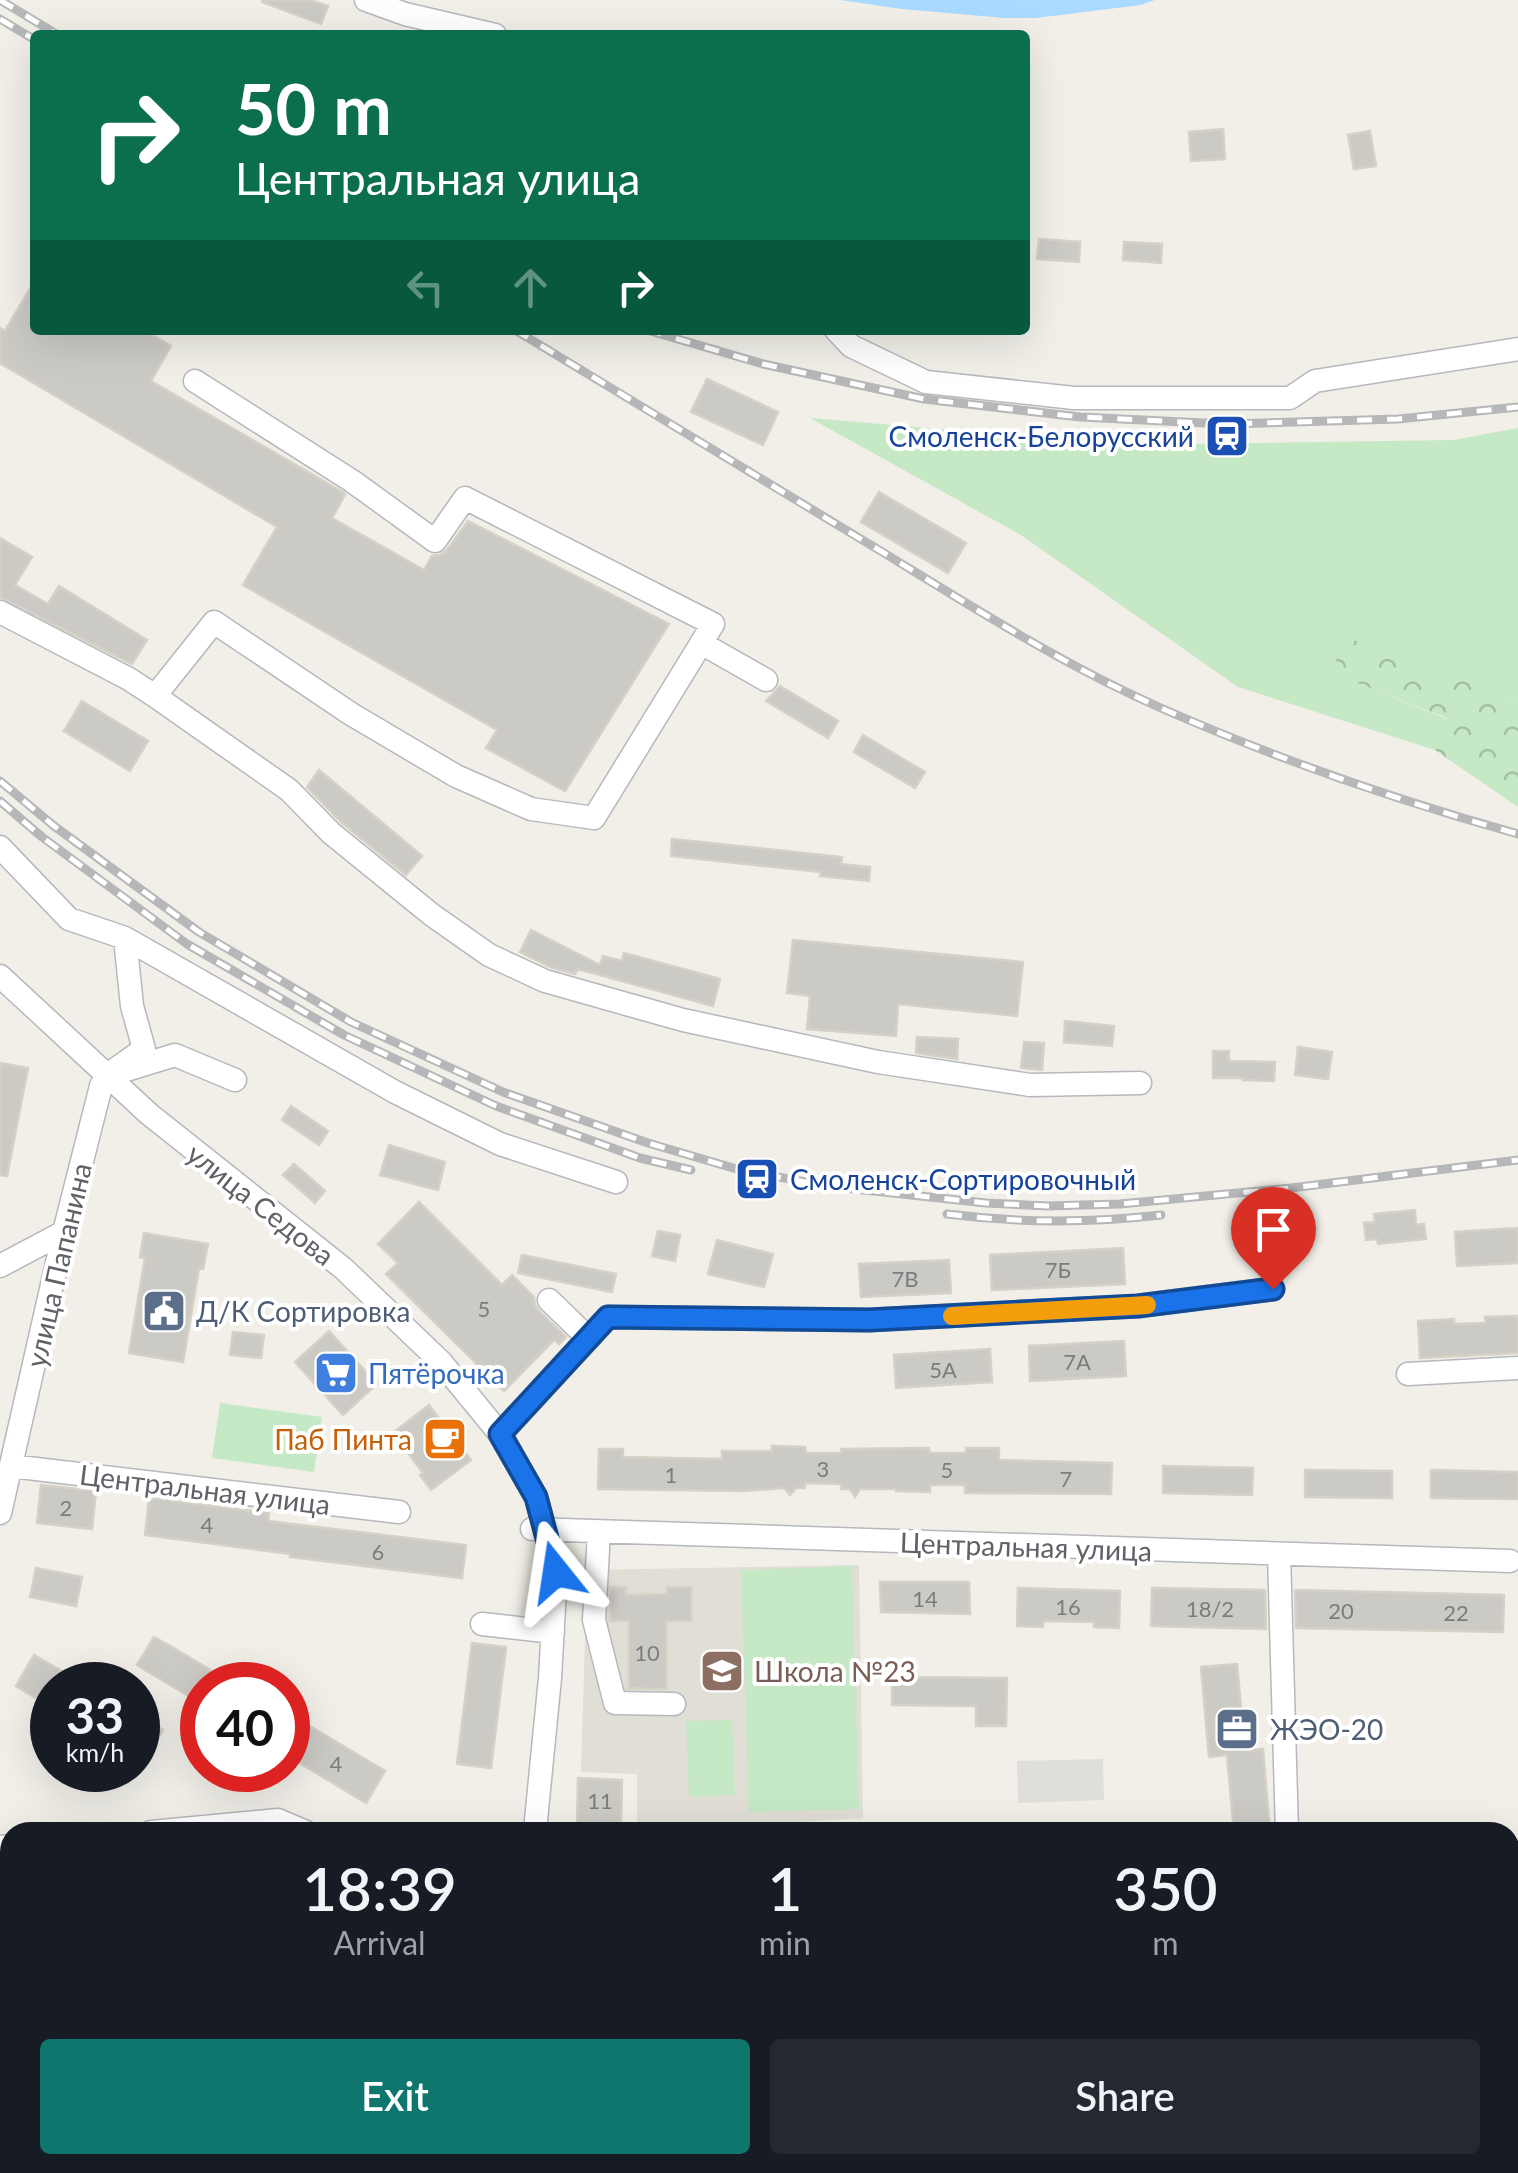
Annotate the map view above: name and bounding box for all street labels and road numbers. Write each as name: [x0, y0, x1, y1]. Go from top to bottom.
street label: улица Седова: [181, 1136, 341, 1272]
street label: улица Папанина: [18, 1159, 98, 1371]
street label: Центральная улица: [78, 1457, 332, 1521]
street label: Центральная улица: [899, 1525, 1153, 1567]

